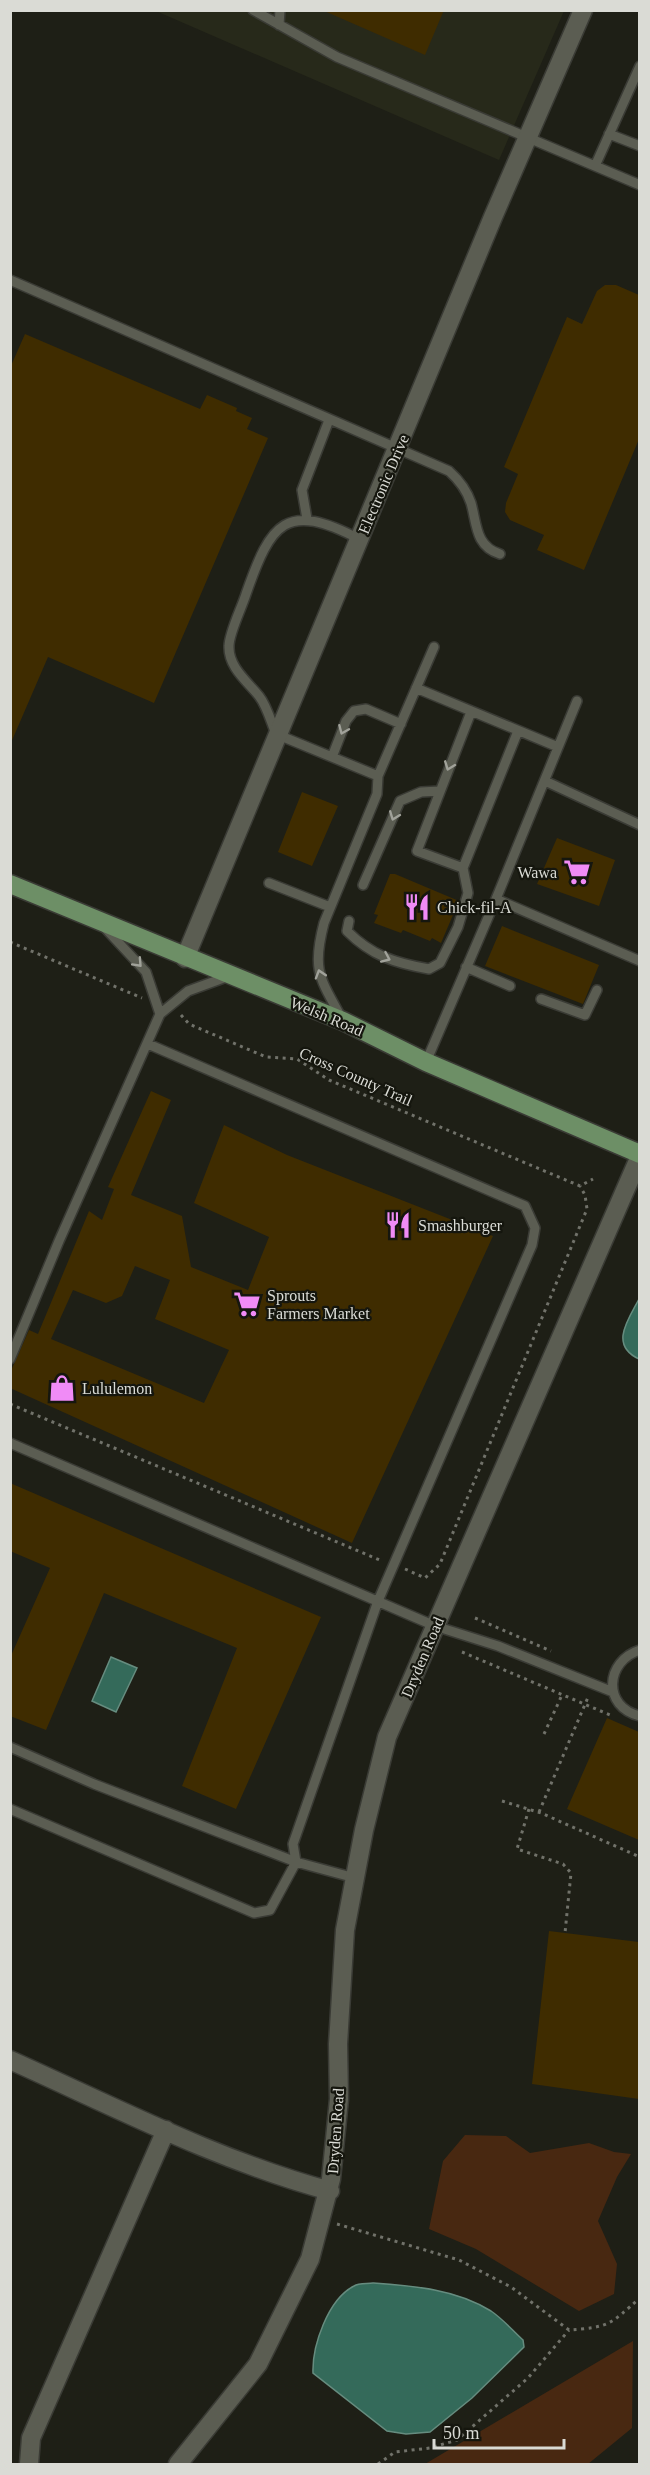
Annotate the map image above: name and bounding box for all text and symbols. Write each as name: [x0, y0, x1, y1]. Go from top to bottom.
street label: Electronic Drive: [355, 432, 412, 536]
one-way arrow: [338, 723, 350, 734]
one-way arrow: [444, 760, 457, 771]
one-way arrow: [389, 810, 401, 821]
supermarket icon: Wawa: [562, 857, 592, 887]
place label: Wawa: [517, 864, 557, 881]
restaurant icon: Chick-fil-A: [402, 892, 432, 922]
place label: Chick-fil-A: [437, 899, 512, 916]
one-way arrow: [380, 950, 391, 962]
one-way arrow: [131, 956, 142, 967]
one-way arrow: [315, 969, 327, 980]
street label: Welsh Road: [288, 994, 366, 1039]
street label: Cross County Trail: [296, 1044, 415, 1110]
restaurant icon: Smashburger: [383, 1210, 413, 1240]
place label: Smashburger: [418, 1217, 503, 1235]
place label: Sprouts Farmers Market: [267, 1287, 370, 1322]
supermarket icon: Sprouts Farmers Market: [232, 1289, 262, 1319]
shop icon: Lululemon: [47, 1373, 77, 1403]
place label: Lululemon: [82, 1380, 152, 1397]
street label: Dryden Road: [398, 1614, 448, 1700]
street label: Dryden Road: [324, 2088, 348, 2174]
scale bar: [434, 2412, 564, 2450]
text: 50 m: [443, 2423, 480, 2443]

